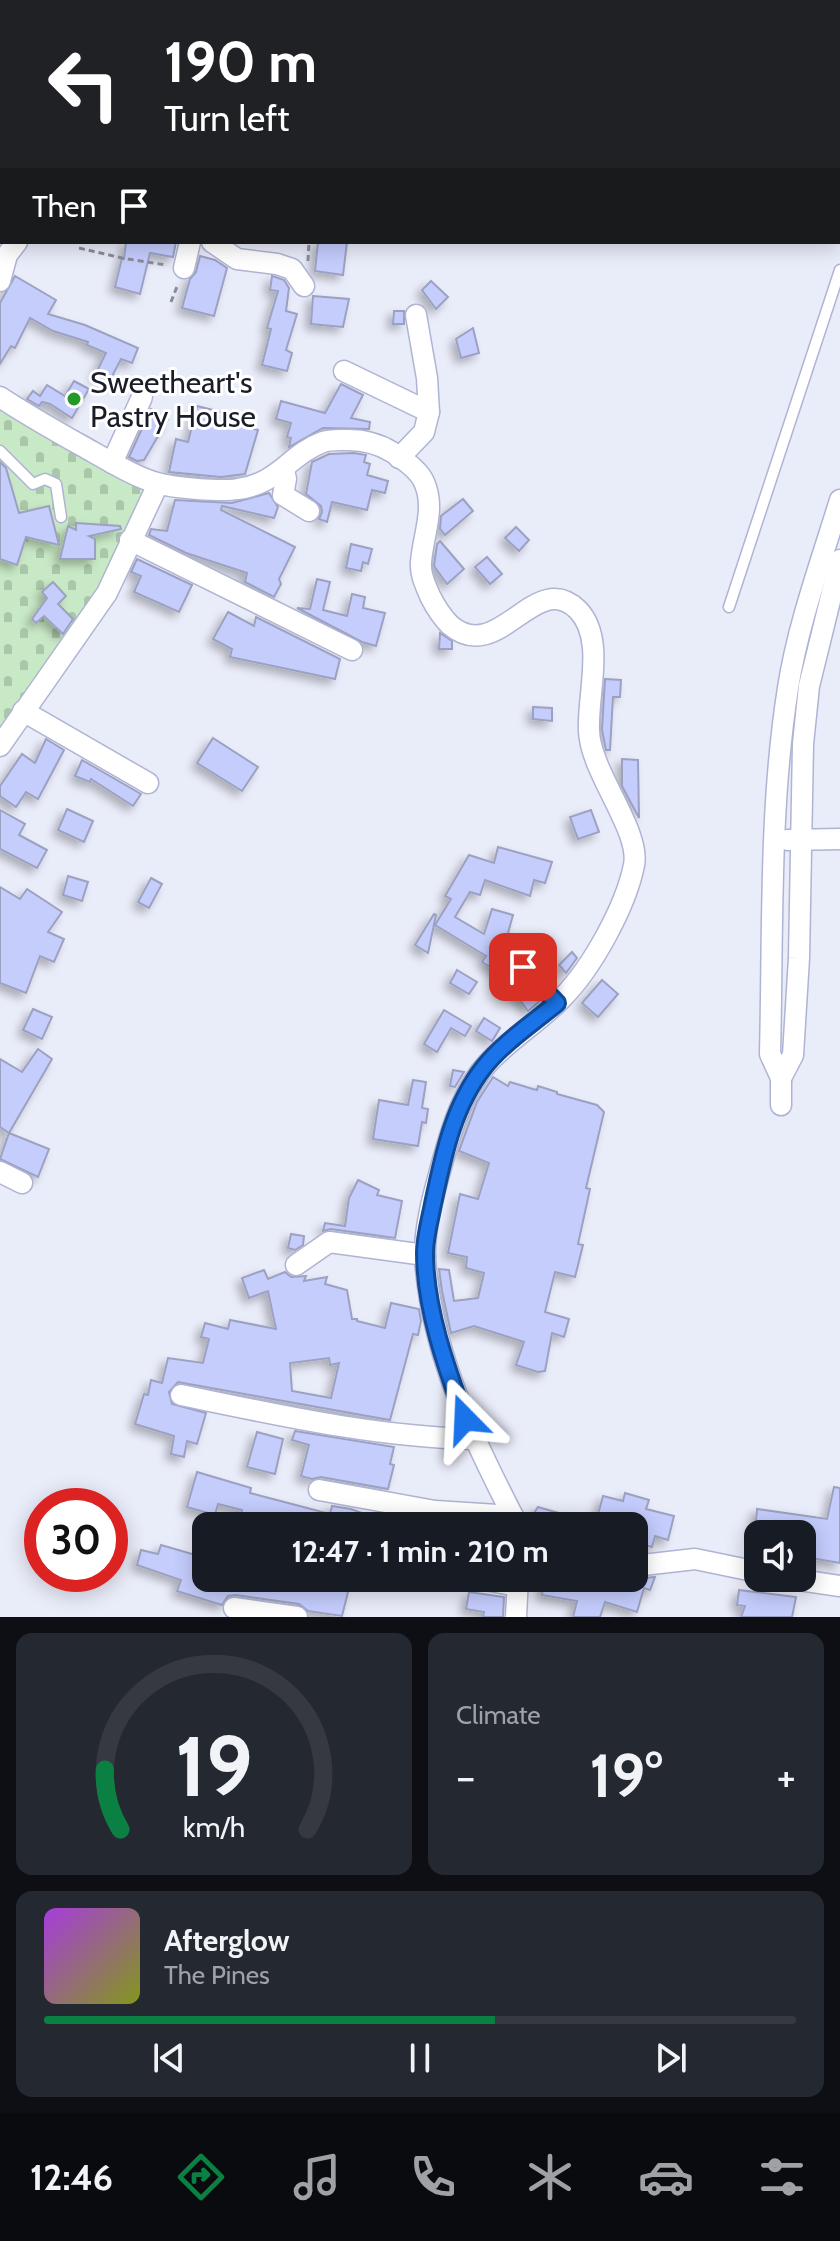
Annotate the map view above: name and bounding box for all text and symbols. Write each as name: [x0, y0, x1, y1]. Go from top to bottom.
text: 190 m: [164, 28, 317, 96]
icon: left: [32, 32, 136, 136]
text: Turn left: [164, 96, 289, 140]
icon: arrive: [112, 184, 156, 228]
text: Then: [32, 188, 96, 225]
place label: Sweetheart's Pastry House: [90, 364, 256, 435]
marker: Sweetheart's Pastry House: [65, 390, 83, 408]
pin: [489, 933, 557, 1001]
icon: arrive: [501, 945, 545, 989]
position arrow: [423, 1377, 507, 1461]
speed limit sign: 30: [24, 1488, 128, 1592]
map controls: [744, 1520, 816, 1592]
button: sound: [744, 1520, 816, 1592]
text: 12:47 · 1 min · 210 m: [291, 1533, 549, 1570]
text: Climate: [456, 1699, 541, 1731]
text: 19: [175, 1716, 253, 1817]
text: 19°: [589, 1739, 663, 1812]
text: −: [456, 1750, 475, 1803]
text: +: [777, 1750, 796, 1803]
text: km/h: [183, 1809, 245, 1844]
text: Afterglow: [164, 1922, 290, 1959]
text: The Pines: [164, 1959, 270, 1991]
icon: previous: [147, 2036, 191, 2080]
icon: pause: [398, 2036, 442, 2080]
icon: next: [649, 2036, 693, 2080]
icon: directions: [173, 2149, 229, 2205]
icon: music: [289, 2149, 345, 2205]
icon: phone: [405, 2149, 461, 2205]
icon: climate: [522, 2149, 578, 2205]
icon: car: [638, 2149, 694, 2205]
icon: filters: [754, 2149, 810, 2205]
text: 12:46: [30, 2155, 113, 2199]

